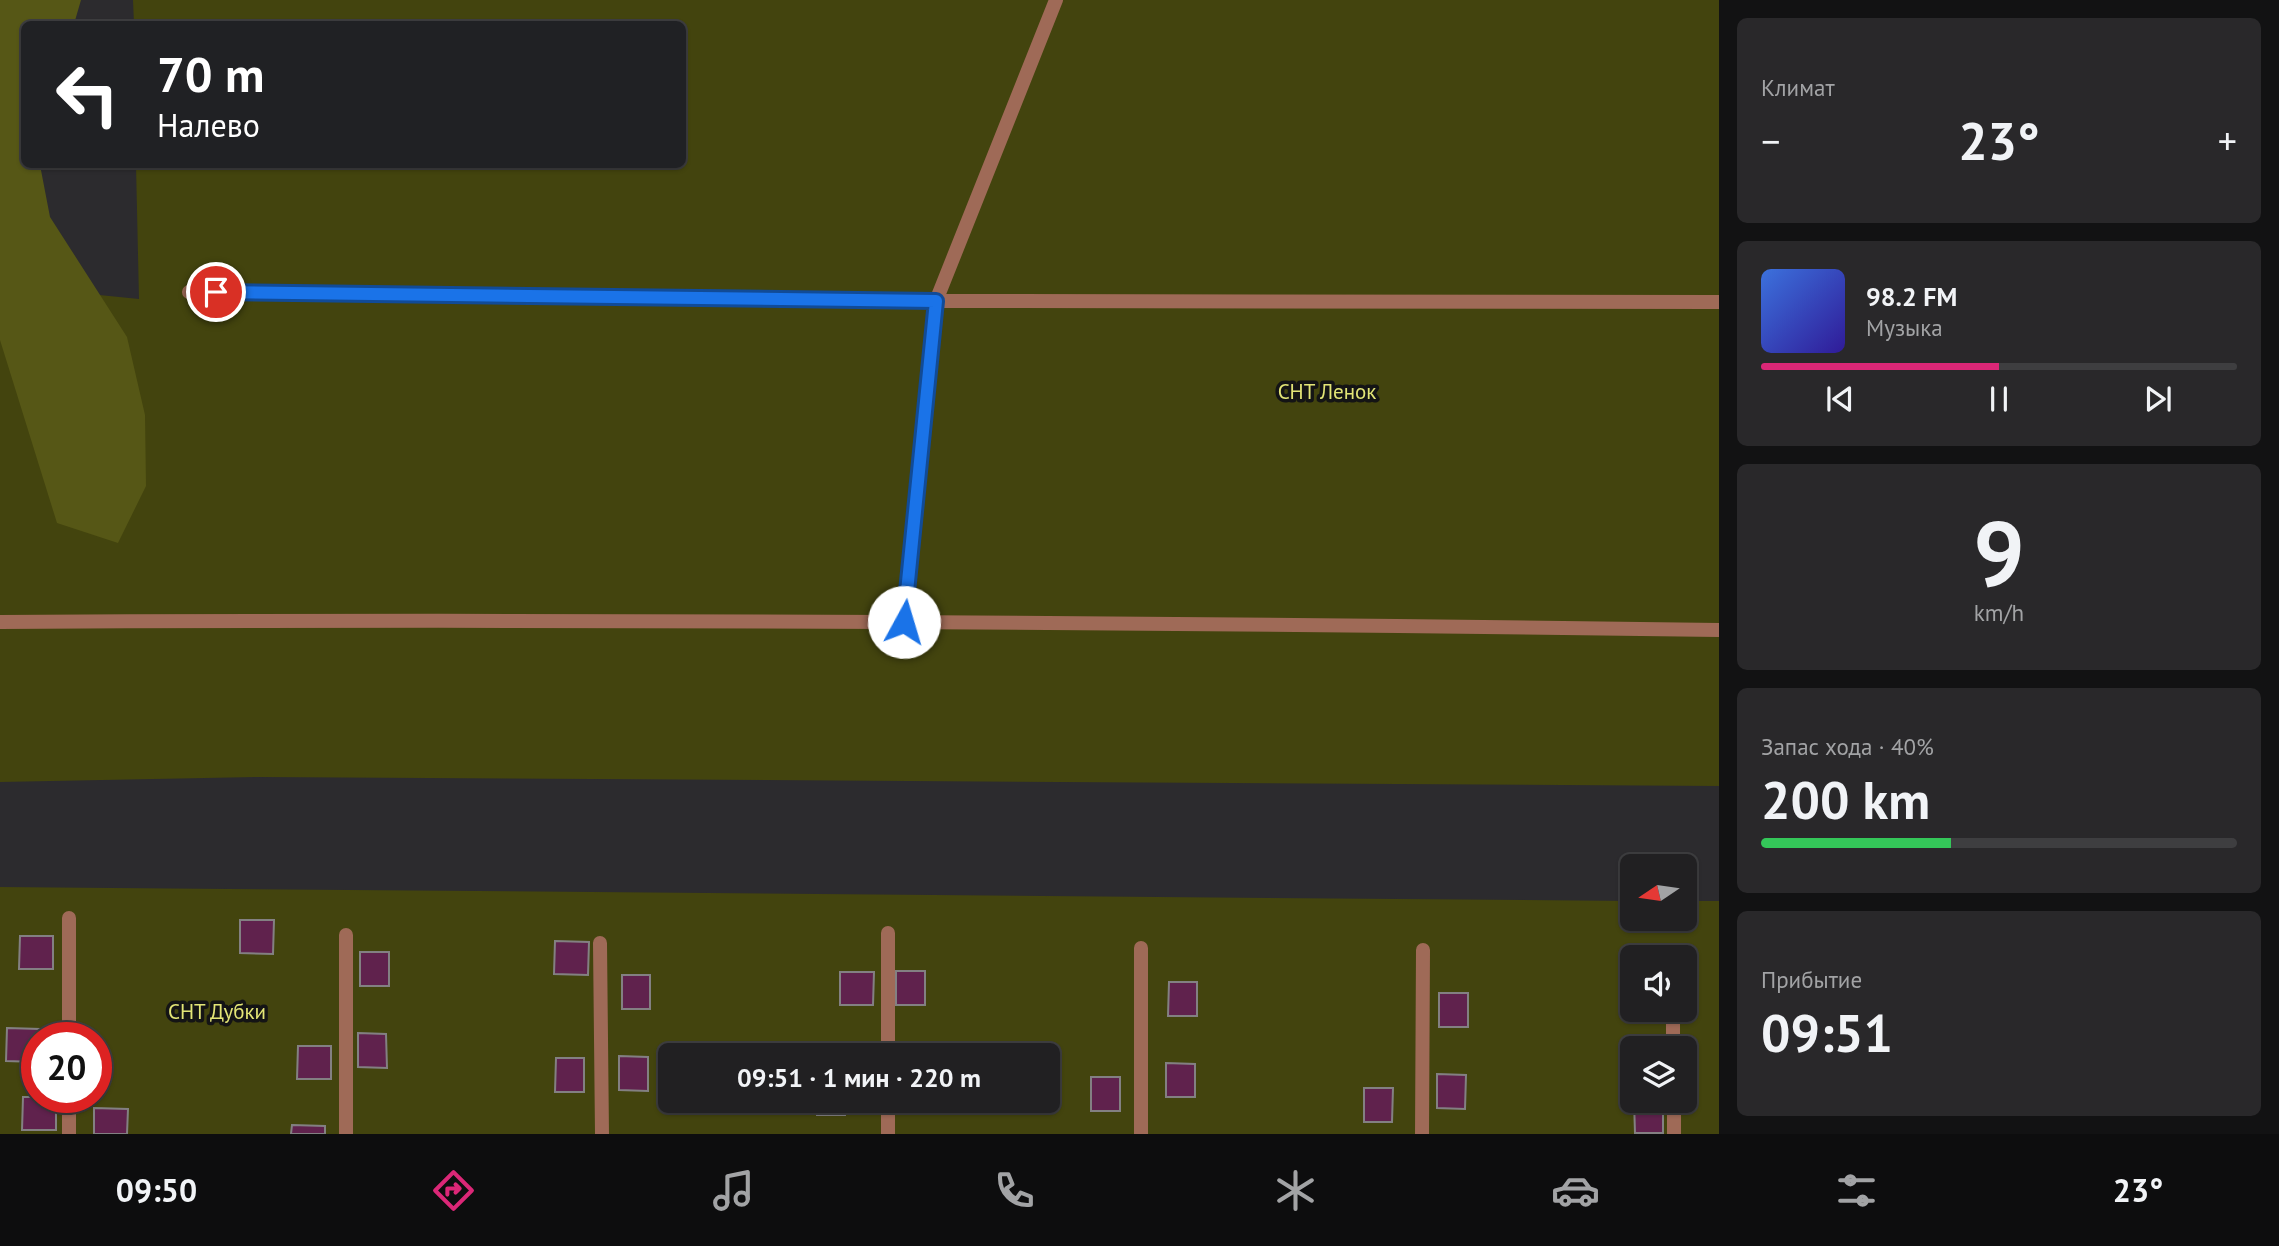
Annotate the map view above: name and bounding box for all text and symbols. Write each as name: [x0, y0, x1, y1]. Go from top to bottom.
text: 70 m: [157, 42, 264, 106]
icon: left: [42, 49, 133, 140]
text: Климат: [1761, 73, 1835, 102]
text: Налево: [157, 104, 260, 146]
text: 23°: [1958, 107, 2040, 174]
text: −: [1761, 116, 1780, 165]
text: +: [2218, 116, 2237, 165]
pin: [186, 262, 246, 322]
icon: arrive: [197, 273, 235, 311]
text: 98.2 FM: [1866, 280, 1957, 313]
text: Музыка: [1866, 313, 1943, 342]
park label: СНТ Ленок: [1278, 378, 1376, 405]
icon: previous: [1821, 380, 1859, 418]
icon: pause: [1980, 380, 2018, 418]
icon: next: [2139, 380, 2177, 418]
text: 9: [1973, 493, 2025, 611]
position arrow: [867, 585, 941, 659]
text: km/h: [1974, 598, 2024, 627]
text: Запас хода · 40%: [1761, 732, 1934, 761]
text: 200 km: [1761, 766, 1930, 833]
north arrow: [1620, 854, 1698, 931]
map controls: [1620, 854, 1697, 1113]
button: sound: [1620, 945, 1697, 1022]
text: Прибытие: [1761, 965, 1862, 994]
park label: СНТ Дубки: [168, 998, 266, 1025]
text: 09:51: [1761, 999, 1893, 1066]
speed limit sign: 20: [21, 1022, 112, 1113]
button: layers: [1620, 1036, 1697, 1113]
text: 09:51 · 1 мин · 220 m: [737, 1061, 981, 1094]
icon: directions: [429, 1166, 478, 1215]
icon: music: [709, 1166, 758, 1215]
icon: phone: [990, 1166, 1039, 1215]
icon: climate: [1271, 1166, 1320, 1215]
icon: car: [1551, 1166, 1600, 1215]
icon: filters: [1832, 1166, 1881, 1215]
text: 09:50: [116, 1169, 197, 1211]
text: 23°: [2113, 1169, 2163, 1211]

